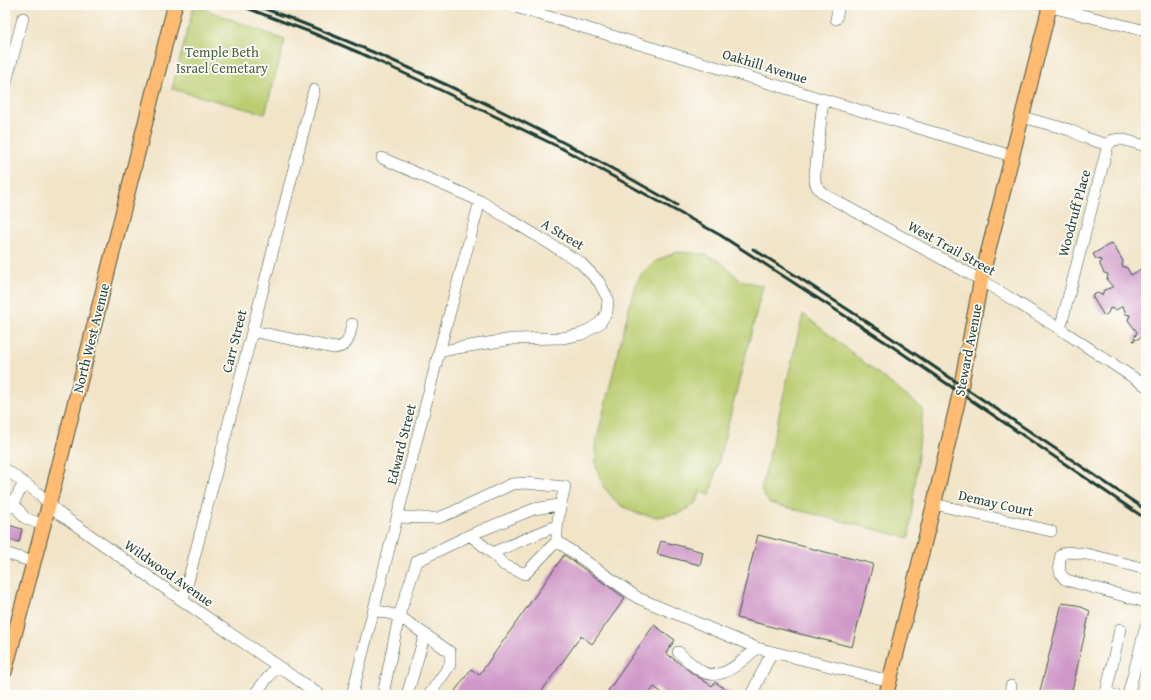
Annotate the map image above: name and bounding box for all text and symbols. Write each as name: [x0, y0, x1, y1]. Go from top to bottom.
park label: Temple Beth Israel Cemetary: [176, 42, 268, 78]
street label: Oakhill Avenue: [720, 44, 810, 89]
street label: Woodruff Place: [1053, 167, 1095, 259]
street label: A Street: [538, 213, 588, 255]
street label: West Trail Street: [904, 216, 1000, 281]
street label: North West Avenue: [68, 281, 114, 395]
street label: Steward Avenue: [949, 302, 987, 398]
street label: Carr Street: [217, 307, 251, 375]
street label: Edward Street: [381, 402, 421, 486]
street label: Demay Court: [957, 485, 1035, 521]
street label: Wildwood Avenue: [120, 535, 218, 611]

